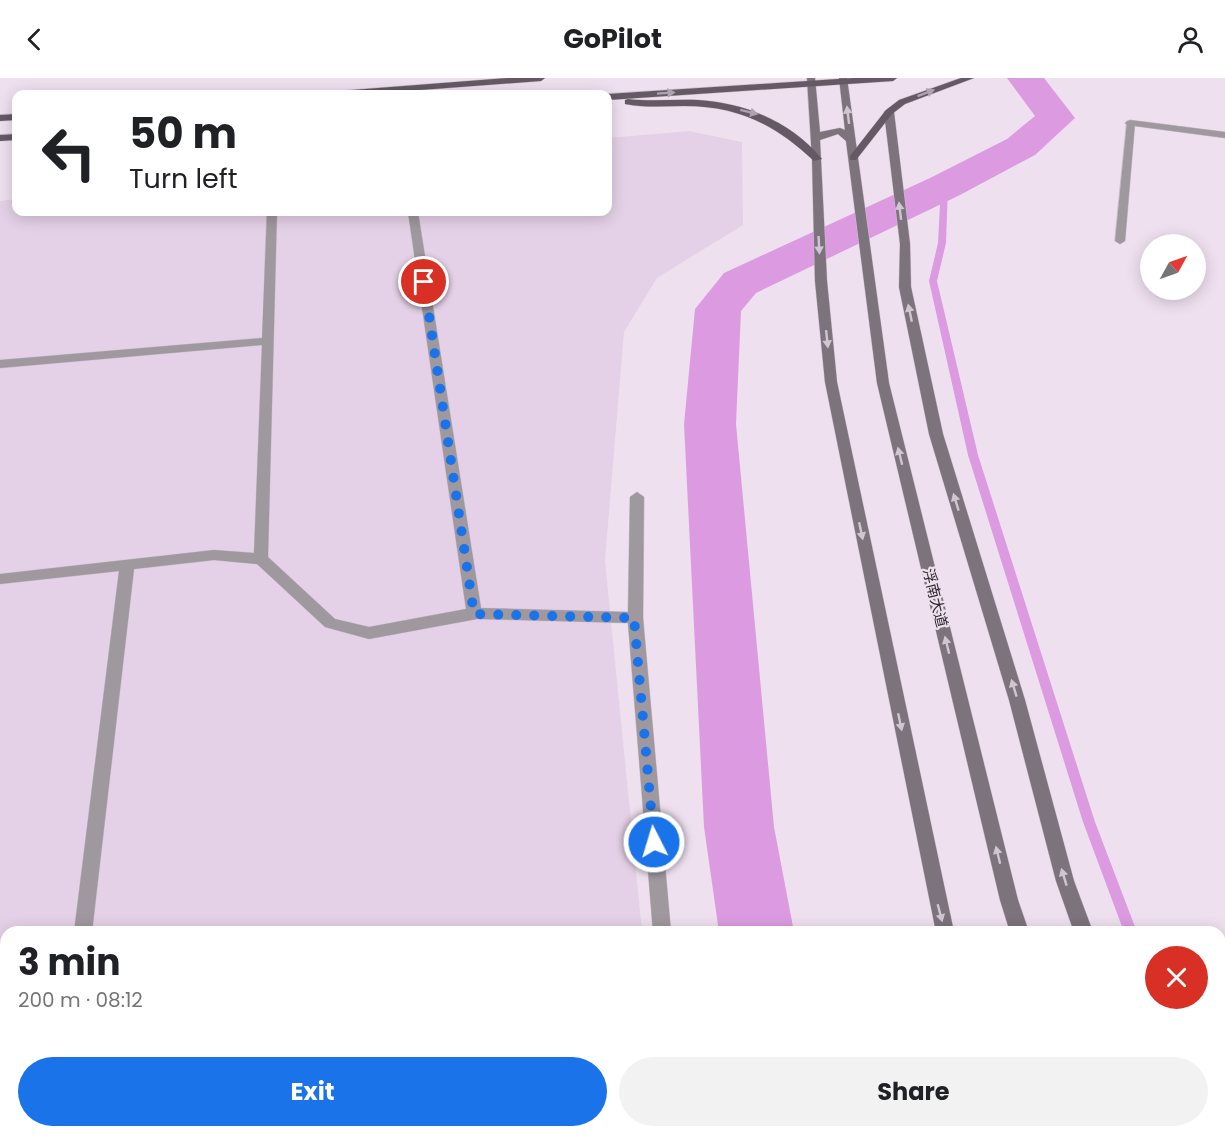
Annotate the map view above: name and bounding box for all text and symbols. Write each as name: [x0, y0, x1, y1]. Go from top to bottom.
text: GoPilot: [563, 20, 662, 57]
icon: back: [18, 23, 51, 56]
icon: person: [1174, 23, 1207, 56]
one-way arrow: [917, 87, 935, 97]
one-way arrow: [656, 88, 675, 98]
text: 50 m: [129, 104, 237, 163]
one-way arrow: [844, 105, 853, 124]
one-way arrow: [739, 107, 758, 117]
icon: left: [30, 114, 108, 192]
text: Turn left: [129, 160, 238, 197]
one-way arrow: [896, 201, 905, 220]
north arrow: [1140, 234, 1206, 300]
map controls: [1140, 234, 1206, 300]
one-way arrow: [814, 236, 823, 255]
pin: [398, 256, 449, 307]
icon: arrive: [407, 265, 440, 298]
one-way arrow: [905, 303, 914, 322]
one-way arrow: [822, 330, 832, 349]
one-way arrow: [895, 447, 905, 465]
one-way arrow: [951, 493, 960, 511]
one-way arrow: [857, 522, 866, 541]
street label: 浮南大道: [918, 566, 953, 630]
one-way arrow: [941, 636, 951, 655]
one-way arrow: [1009, 679, 1018, 697]
one-way arrow: [896, 713, 906, 731]
position arrow: [622, 810, 686, 874]
one-way arrow: [992, 846, 1002, 864]
one-way arrow: [1059, 868, 1068, 886]
one-way arrow: [936, 904, 945, 922]
text: 3 min: [18, 937, 120, 988]
button: close: [1145, 946, 1208, 1009]
text: 200 m · 08:12: [18, 986, 143, 1014]
button: Exit: [18, 1057, 607, 1126]
button: Share: [619, 1057, 1208, 1126]

